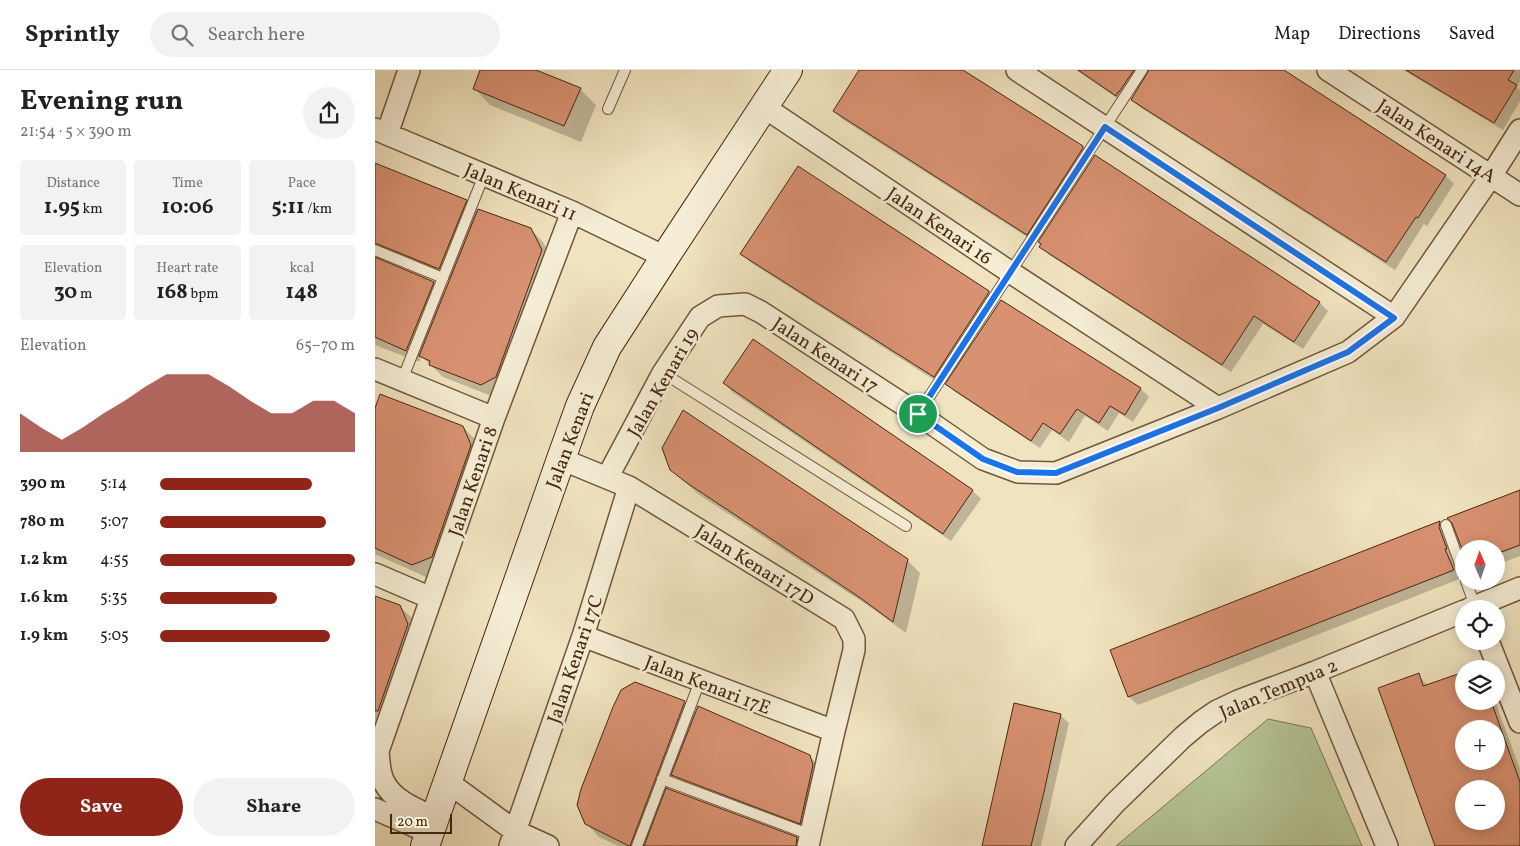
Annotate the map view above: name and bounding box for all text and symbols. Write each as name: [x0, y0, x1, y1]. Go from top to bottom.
search box: [150, 12, 500, 57]
text: Sprintly: [25, 18, 120, 52]
icon: search: [168, 21, 196, 49]
text: Search here: [208, 22, 305, 48]
text: Map: [1274, 22, 1310, 47]
text: Directions: [1338, 22, 1421, 47]
text: Saved: [1449, 22, 1495, 47]
text: Evening run: [20, 82, 184, 121]
button: share: [303, 87, 355, 139]
street label: Jalan Kenari 14A: [1371, 93, 1501, 190]
text: 21:54 · 5 × 390 m: [20, 121, 132, 143]
street label: Jalan Kenari 11: [460, 157, 581, 228]
text: Distance: [46, 174, 100, 193]
text: Time: [172, 174, 203, 193]
text: Pace: [288, 174, 316, 193]
street label: Jalan Kenari 16: [881, 182, 997, 272]
text: 1.95: [44, 193, 80, 222]
text: 10:06: [162, 193, 213, 222]
text: 5:11: [271, 193, 304, 222]
text: km: [80, 200, 103, 219]
text: /km: [304, 200, 332, 219]
text: Elevation: [44, 259, 102, 278]
text: Heart rate: [157, 259, 218, 278]
text: kcal: [289, 259, 314, 278]
text: 30: [54, 278, 77, 307]
text: 168: [156, 278, 188, 307]
text: 148: [286, 278, 318, 307]
text: m: [77, 285, 92, 304]
text: bpm: [188, 285, 219, 304]
street label: Jalan Kenari 17: [767, 312, 883, 400]
street label: Jalan Kenari 19: [622, 323, 706, 443]
text: Elevation: [20, 335, 87, 357]
text: 65–70 m: [296, 335, 355, 357]
street label: Jalan Kenari: [541, 388, 601, 493]
pin: [897, 393, 939, 435]
icon: arrive: [904, 400, 932, 428]
street label: Jalan Kenari 8: [443, 423, 505, 540]
text: 390 m: [20, 473, 65, 495]
text: 5:14: [100, 473, 127, 495]
text: 780 m: [20, 511, 65, 533]
text: 5:07: [100, 511, 129, 533]
street label: Jalan Kenari 17D: [689, 519, 819, 613]
north arrow: [1455, 540, 1505, 590]
map controls: [1455, 540, 1505, 830]
text: 1.2 km: [20, 549, 68, 571]
text: 4:55: [100, 549, 129, 571]
text: 1.6 km: [20, 587, 68, 609]
text: 5:35: [100, 587, 127, 609]
street label: Jalan Kenari 17C: [542, 592, 610, 727]
button: locate: [1455, 600, 1505, 650]
text: 1.9 km: [20, 625, 68, 647]
text: 5:05: [100, 625, 129, 647]
street label: Jalan Kenari 17E: [640, 650, 774, 722]
street label: Jalan Tempua 2: [1216, 653, 1342, 726]
button: layers: [1455, 660, 1505, 710]
button: +: [1455, 720, 1505, 770]
button: Save: [20, 778, 183, 836]
button: Share: [193, 778, 355, 836]
button: −: [1455, 780, 1505, 830]
scale bar: [390, 811, 453, 834]
text: 20 m: [397, 813, 428, 832]

